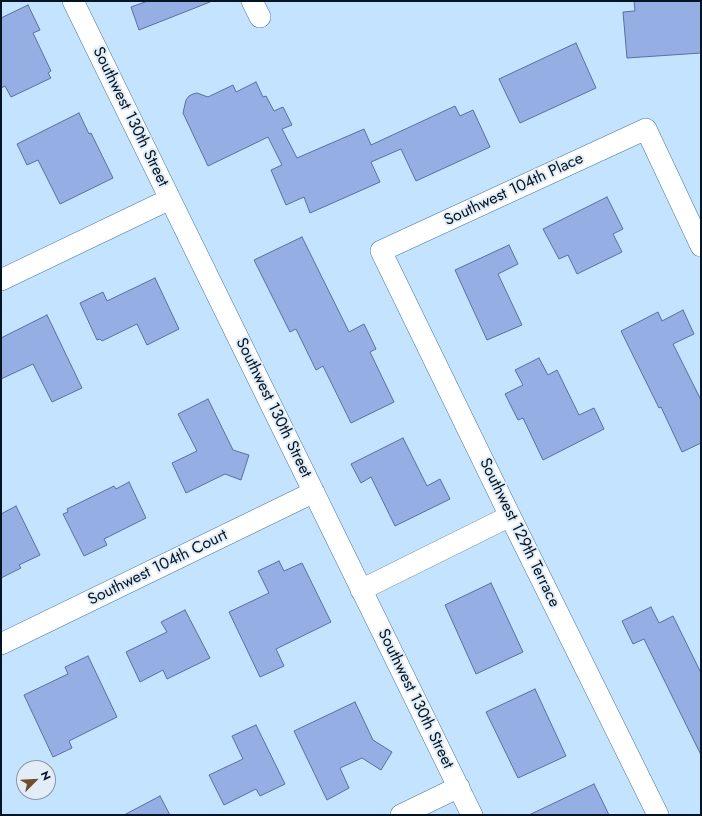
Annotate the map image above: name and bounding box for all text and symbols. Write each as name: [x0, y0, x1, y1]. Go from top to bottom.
street label: Southwest 130th Street: [88, 44, 172, 190]
street label: Southwest 104th Place: [441, 149, 587, 231]
street label: Southwest 130th Street: [231, 335, 315, 481]
street label: Southwest 129th Terrace: [475, 455, 563, 611]
street label: Southwest 104th Court: [85, 526, 231, 610]
street label: Southwest 130th Street: [373, 626, 457, 772]
north arrow: [16, 760, 56, 800]
text: N: [37, 768, 55, 783]

